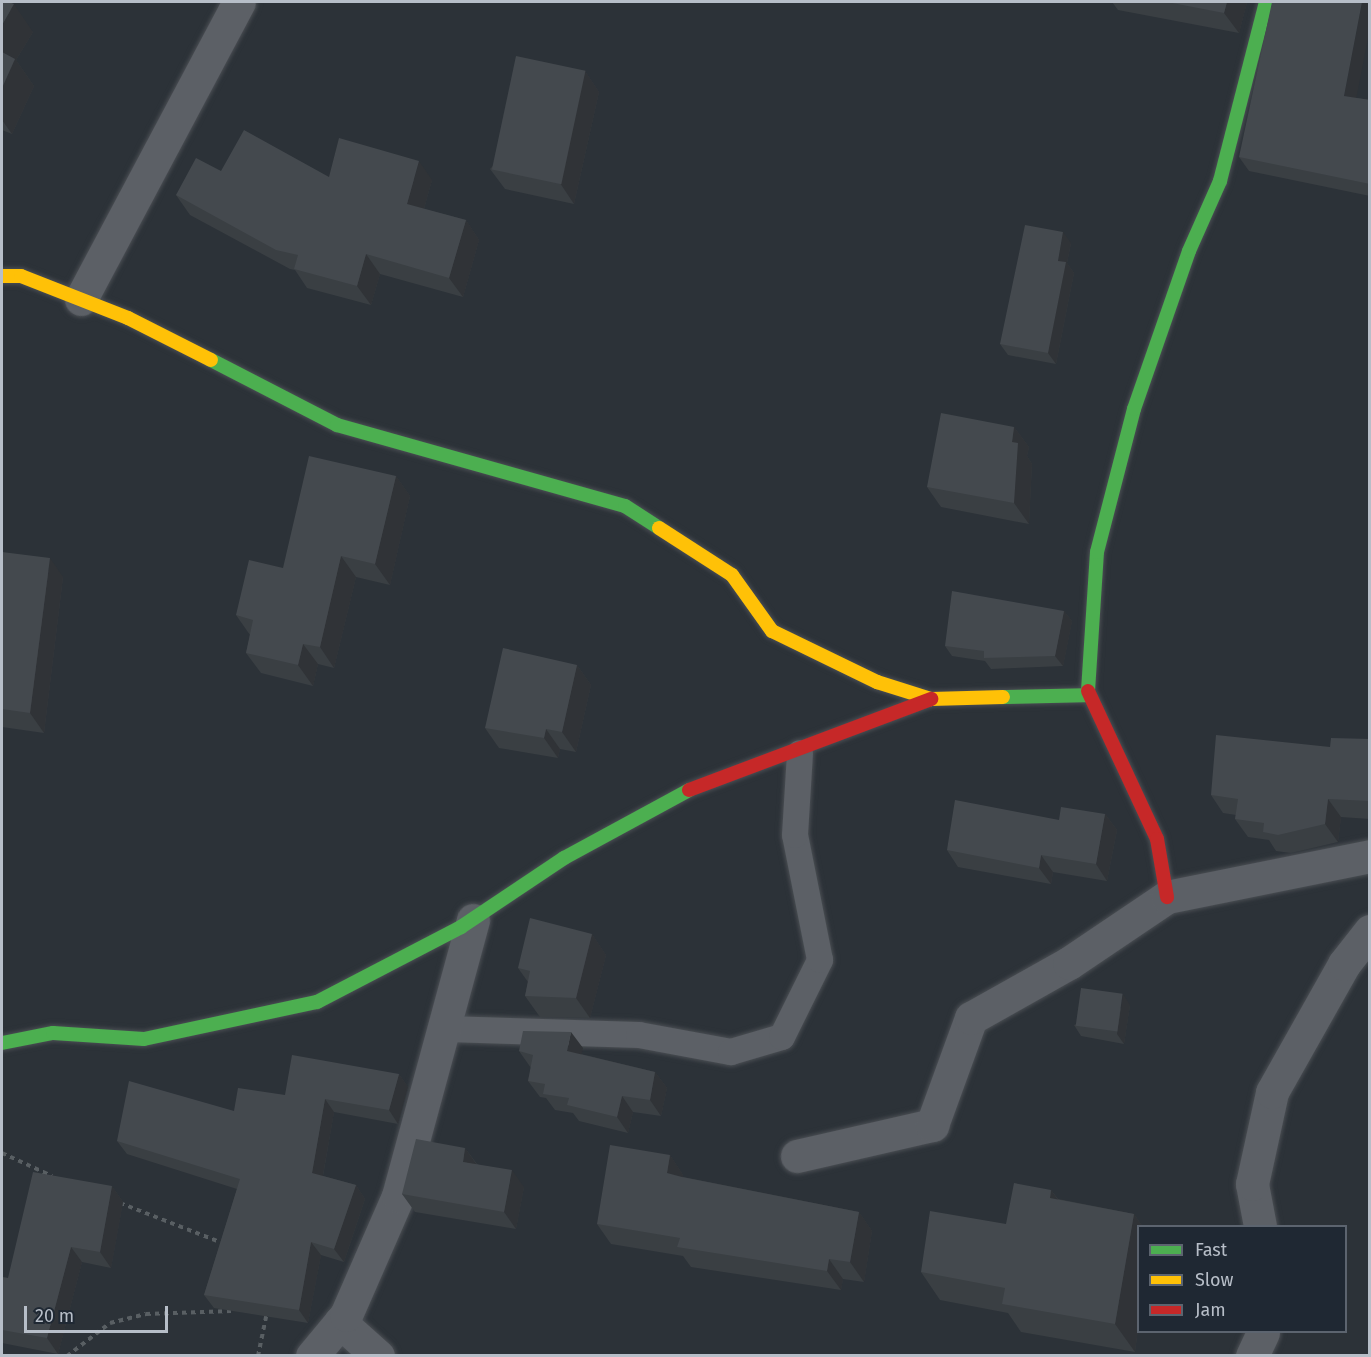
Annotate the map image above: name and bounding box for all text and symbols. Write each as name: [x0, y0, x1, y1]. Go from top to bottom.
legend: [1137, 1225, 1347, 1333]
text: Fast: [1195, 1239, 1227, 1261]
text: Slow: [1195, 1269, 1233, 1291]
scale bar: [27, 1294, 171, 1332]
text: Jam: [1195, 1299, 1226, 1321]
text: 20 m: [35, 1305, 74, 1327]

